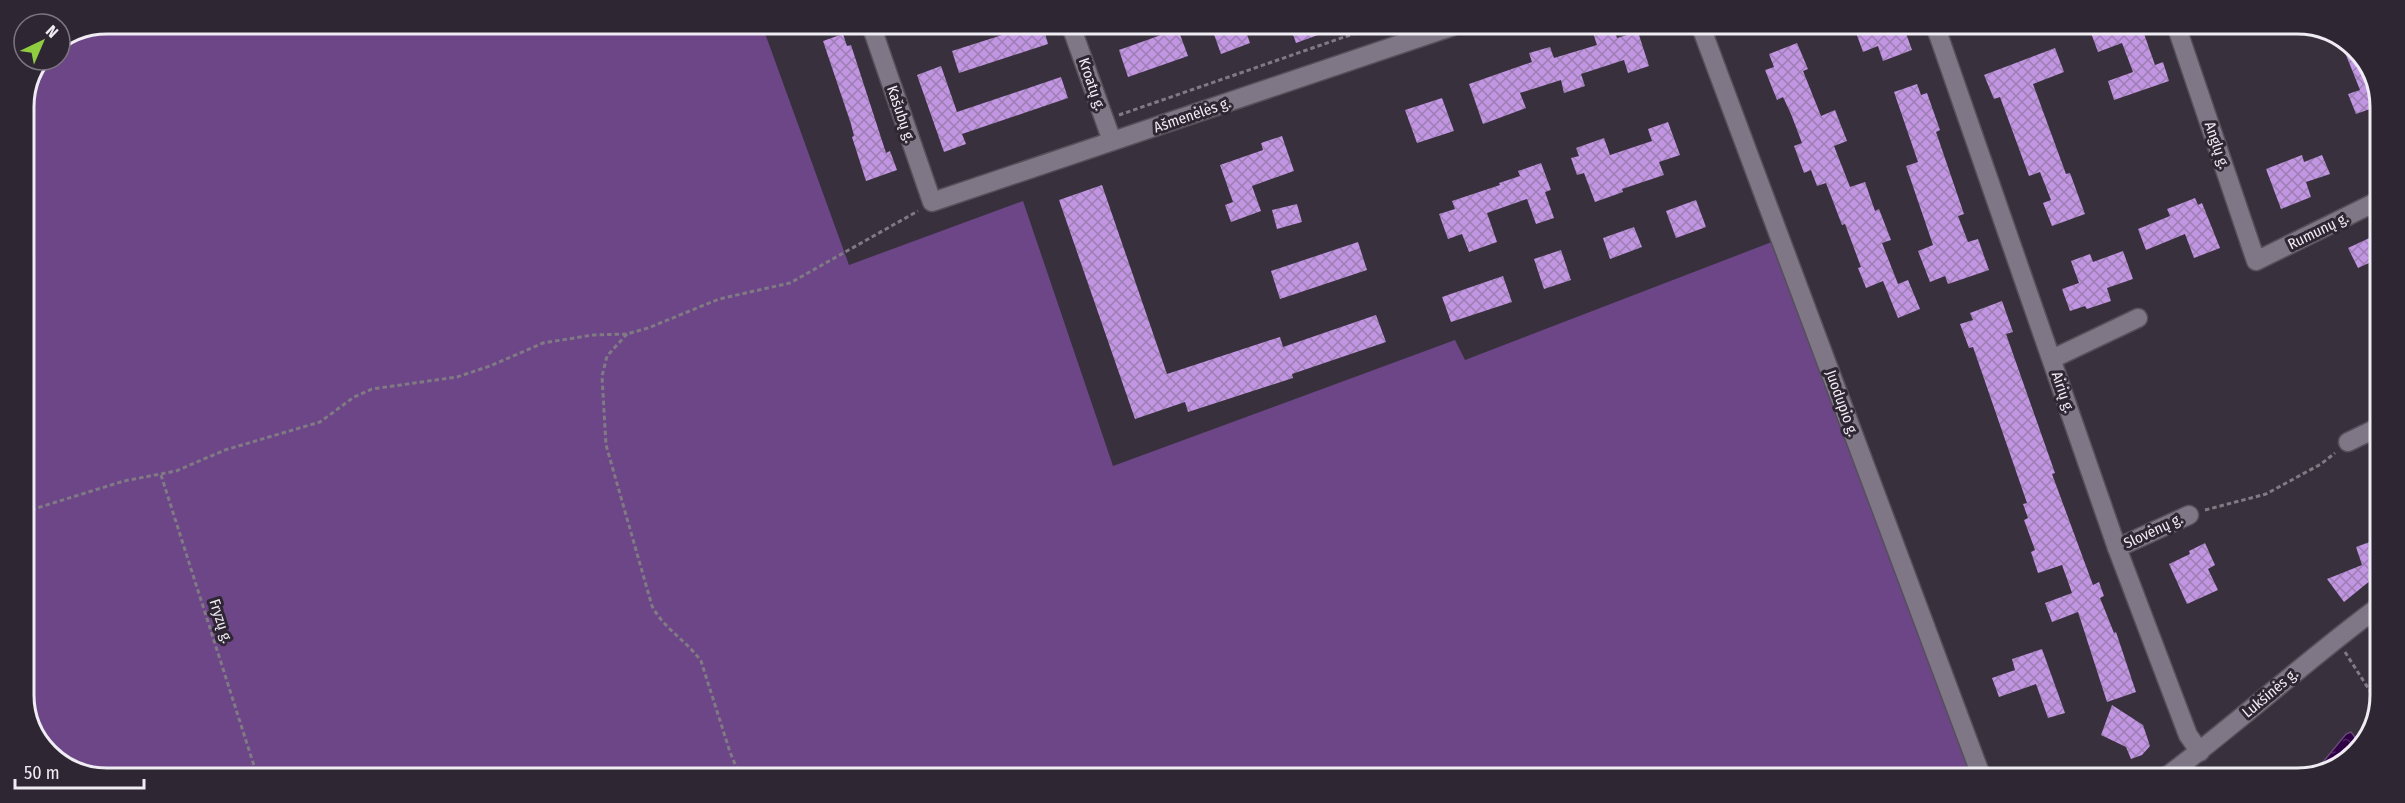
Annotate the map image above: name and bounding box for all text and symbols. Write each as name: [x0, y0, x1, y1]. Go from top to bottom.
north arrow: [12, 12, 72, 72]
text: N: [42, 21, 62, 42]
street label: Kroatų g.: [1075, 55, 1109, 113]
street label: Kašubų g.: [883, 83, 919, 145]
street label: Ašmenėlės g.: [1151, 93, 1233, 137]
street label: Anglų g.: [2201, 119, 2233, 171]
street label: Rumunų g.: [2285, 209, 2351, 253]
street label: Juodupio g.: [1822, 367, 1862, 439]
street label: Airių g.: [2048, 369, 2078, 415]
street label: Slovėnų g.: [2121, 510, 2185, 552]
street label: Fryzų g.: [205, 597, 237, 645]
street label: Lukšinės g.: [2239, 665, 2301, 721]
scale bar: [15, 752, 144, 790]
text: 50 m: [24, 762, 60, 784]

